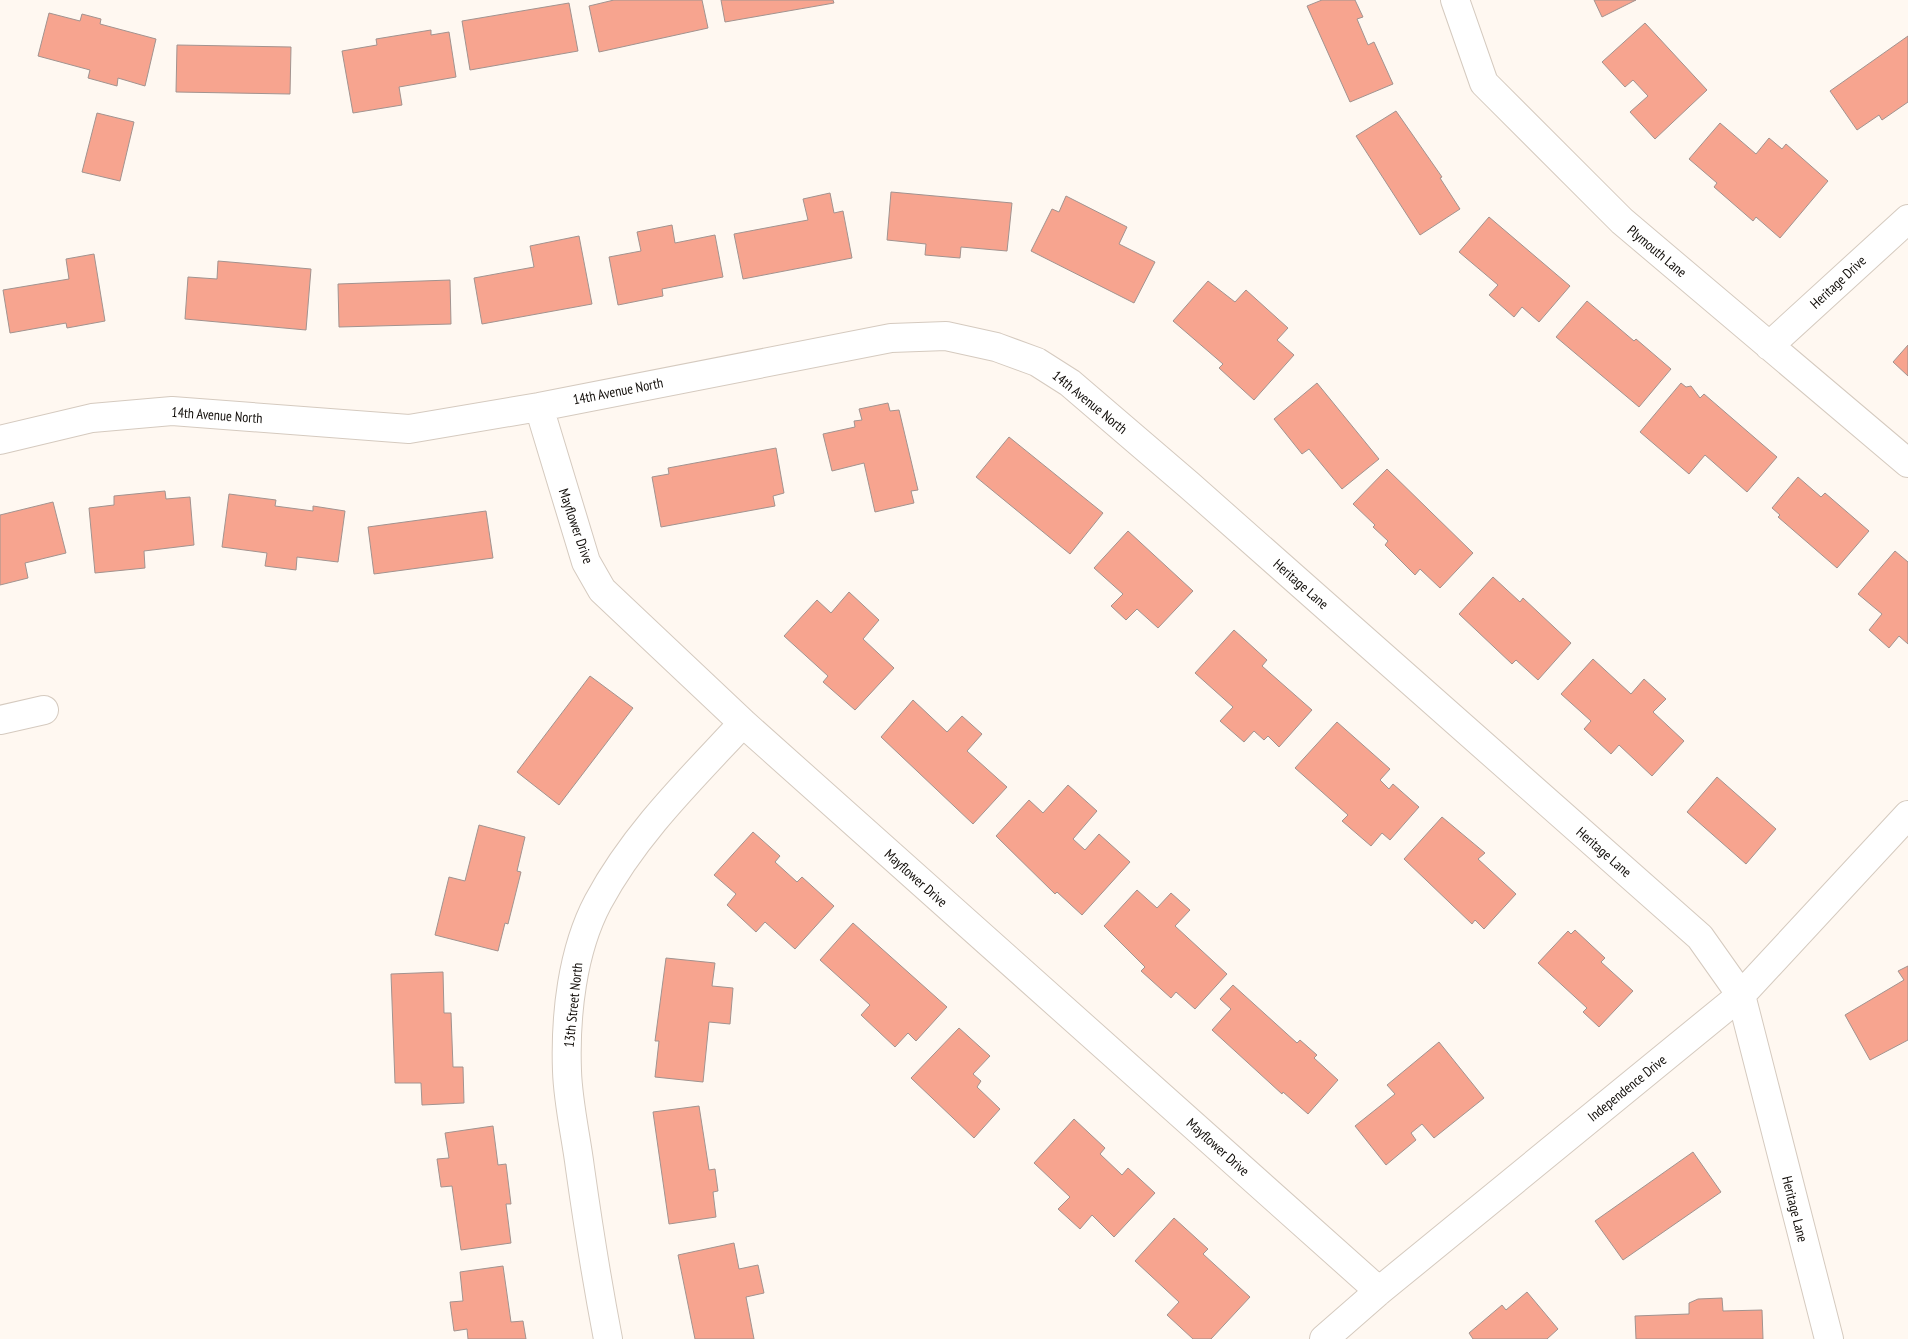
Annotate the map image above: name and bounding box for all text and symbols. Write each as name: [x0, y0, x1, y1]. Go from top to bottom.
street label: Plymouth Lane: [1624, 221, 1691, 281]
street label: Heritage Drive: [1806, 251, 1870, 312]
street label: 14th Avenue North: [1049, 366, 1131, 438]
street label: 14th Avenue North: [571, 373, 665, 409]
street label: 14th Avenue North: [171, 403, 263, 427]
street label: Mayflower Drive: [555, 486, 597, 566]
street label: Heritage Lane: [1270, 555, 1333, 613]
street label: Heritage Lane: [1573, 823, 1636, 881]
street label: Mayflower Drive: [881, 845, 951, 911]
street label: 13th Street North: [560, 962, 586, 1048]
street label: Independence Drive: [1584, 1051, 1670, 1125]
street label: Mayflower Drive: [1183, 1114, 1253, 1180]
street label: Heritage Lane: [1778, 1174, 1812, 1244]

